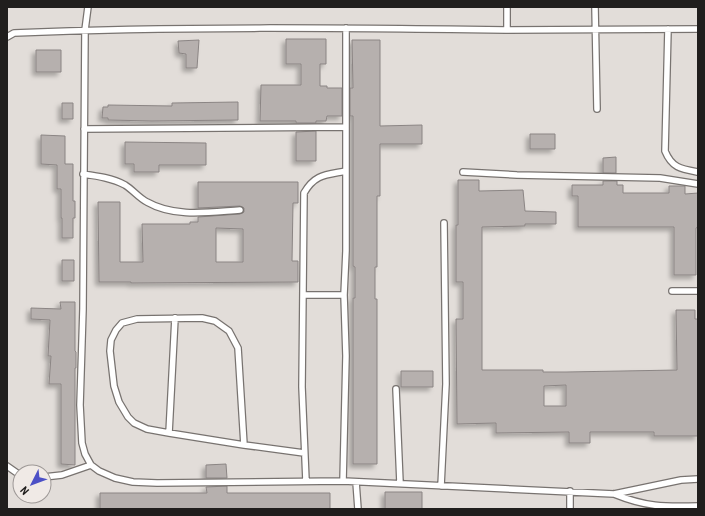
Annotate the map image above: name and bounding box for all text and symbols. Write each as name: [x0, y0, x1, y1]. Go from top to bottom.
north arrow: [12, 464, 52, 504]
text: N: [18, 483, 32, 497]

